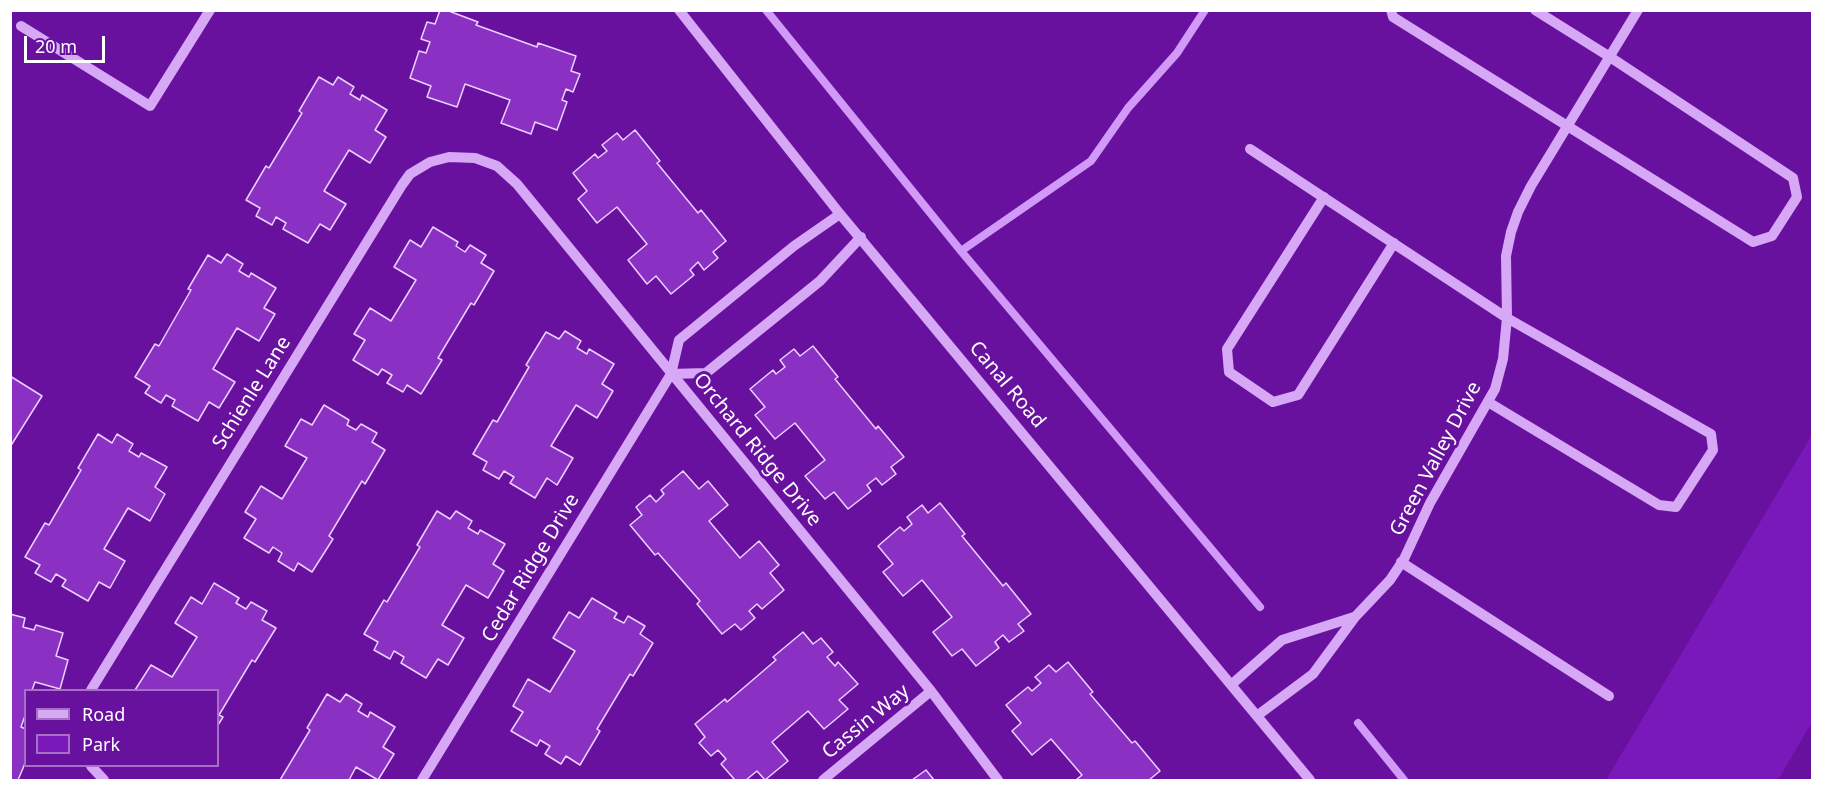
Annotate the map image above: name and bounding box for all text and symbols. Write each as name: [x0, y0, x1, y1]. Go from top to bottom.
scale bar: [27, 24, 108, 62]
text: 20 m: [35, 34, 77, 58]
street label: Schienle Lane: [208, 332, 296, 454]
street label: Canal Road: [964, 337, 1050, 433]
street label: Orchard Ridge Drive: [688, 369, 826, 531]
street label: Green Valley Drive: [1385, 378, 1487, 540]
street label: Cedar Ridge Drive: [477, 489, 585, 647]
street label: Cassin Way: [818, 680, 914, 764]
legend: [24, 689, 219, 767]
text: Road: [82, 702, 125, 726]
text: Park: [82, 732, 120, 756]

